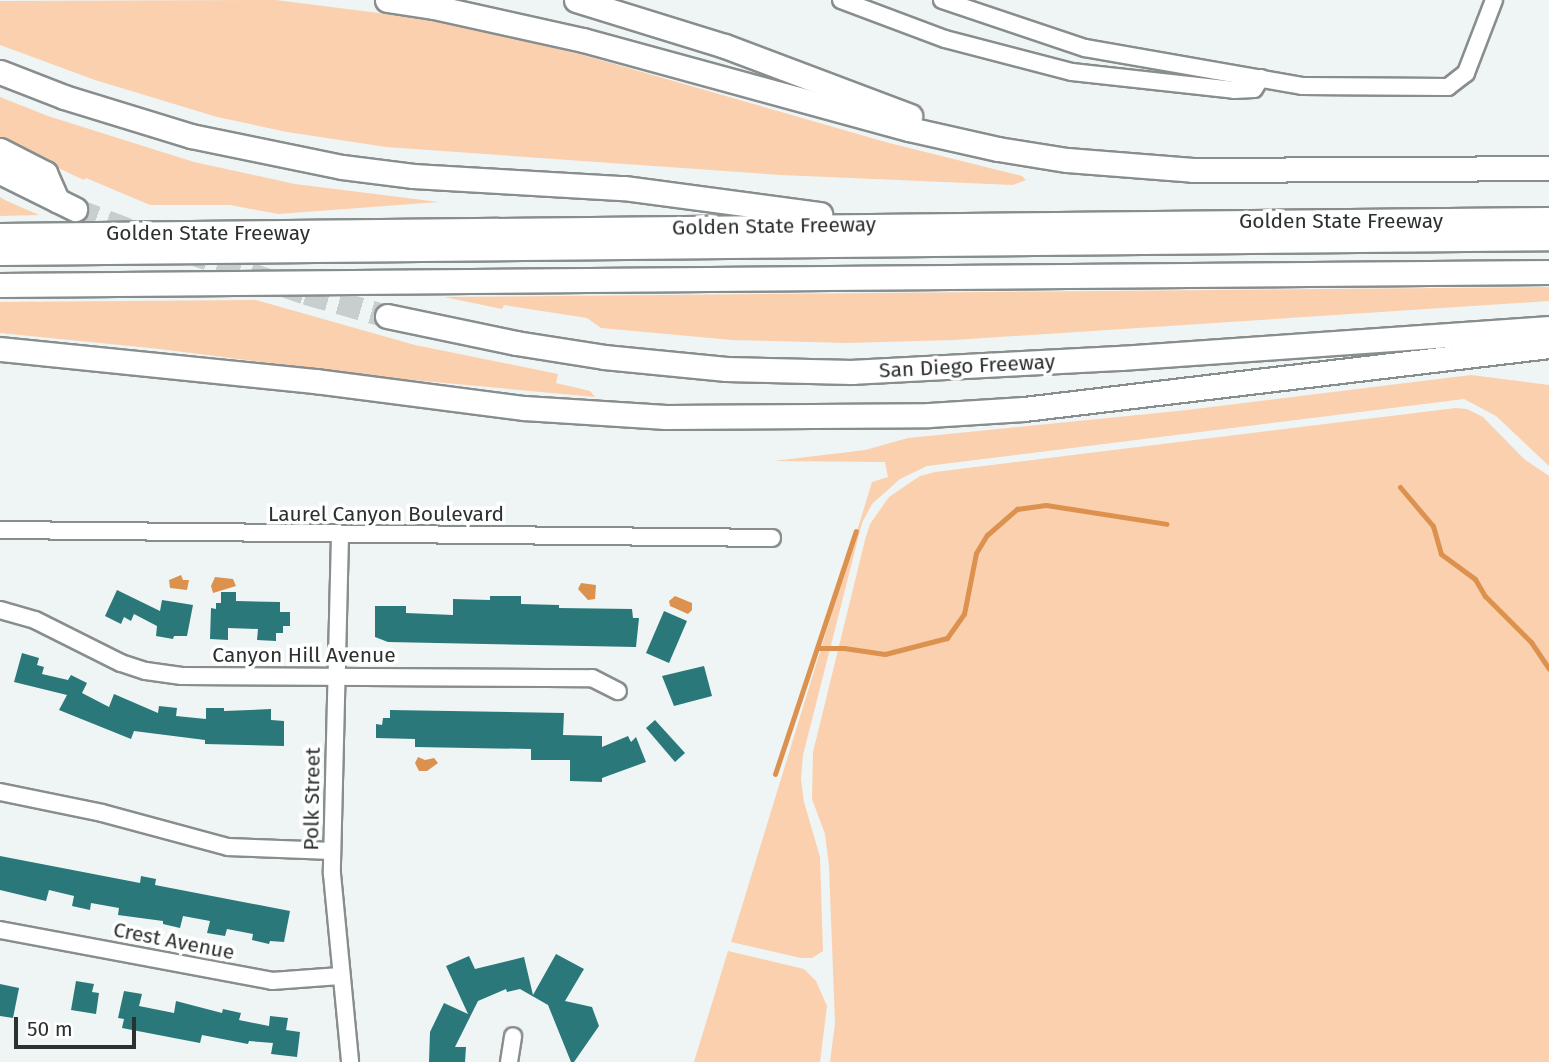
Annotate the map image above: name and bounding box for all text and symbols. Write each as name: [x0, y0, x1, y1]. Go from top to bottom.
street label: Golden State Freeway: [1239, 208, 1443, 234]
street label: Golden State Freeway: [672, 212, 876, 240]
street label: Golden State Freeway: [106, 220, 310, 246]
street label: San Diego Freeway: [878, 349, 1056, 383]
street label: Laurel Canyon Boulevard: [268, 501, 504, 527]
street label: Canyon Hill Avenue: [212, 642, 396, 668]
street label: Polk Street: [299, 747, 325, 851]
street label: Crest Avenue: [111, 917, 237, 965]
scale bar: [18, 1002, 140, 1046]
text: 50 m: [27, 1016, 73, 1042]

